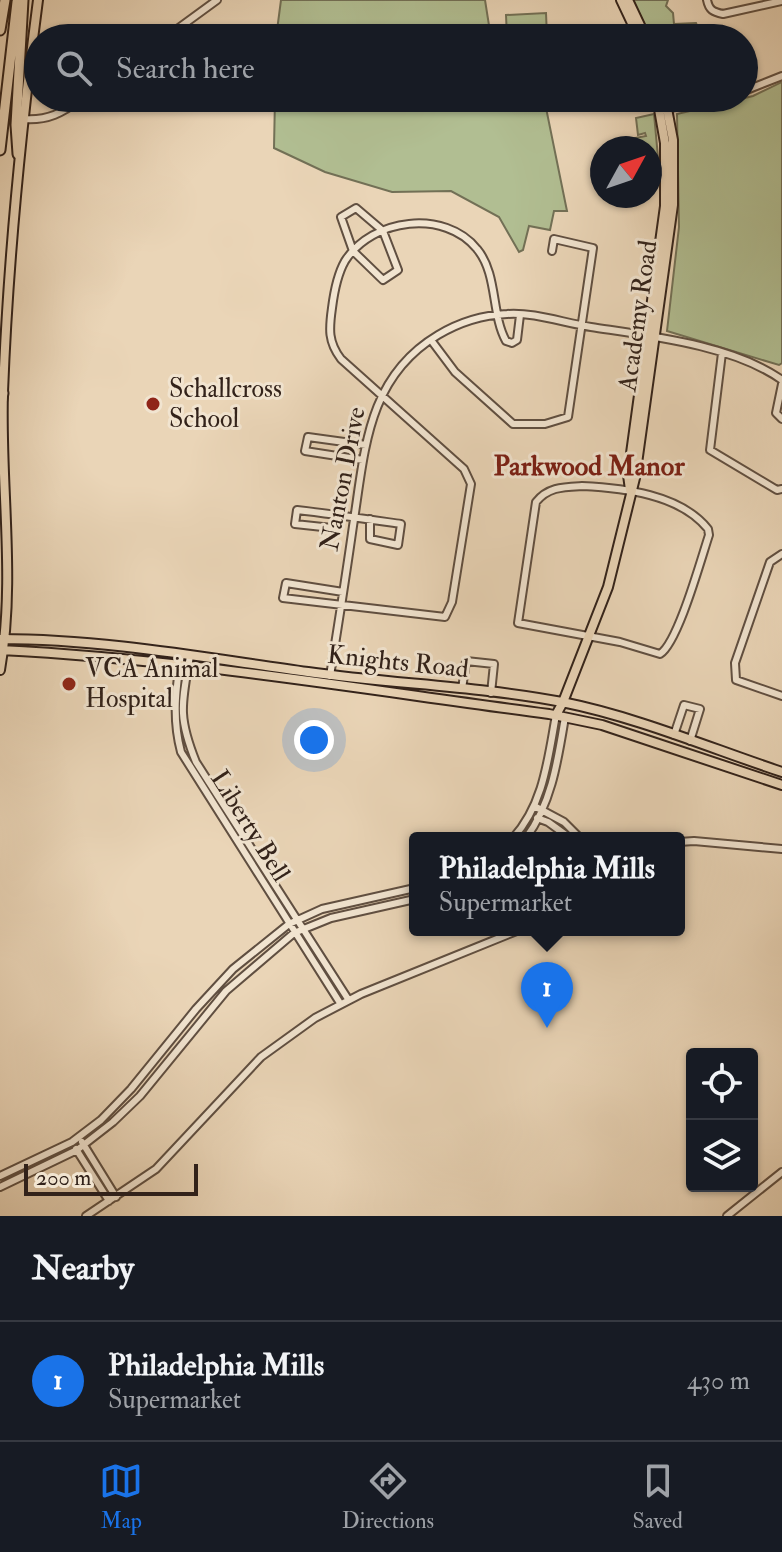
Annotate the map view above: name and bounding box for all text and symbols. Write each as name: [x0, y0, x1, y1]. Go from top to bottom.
search box: [24, 24, 758, 112]
icon: search: [52, 46, 96, 90]
text: Search here: [116, 50, 255, 87]
north arrow: [590, 136, 662, 208]
street label: Academy Road: [611, 238, 664, 395]
place label: Schallcross School: [169, 373, 282, 435]
marker: Schallcross School: [144, 395, 162, 413]
street label: Nanton Drive: [313, 404, 373, 554]
district label: Parkwood Manor: [493, 449, 685, 484]
street label: Knights Road: [326, 639, 470, 685]
place label: VCA Animal Hospital: [85, 653, 219, 716]
marker: VCA Animal Hospital: [60, 675, 78, 693]
your location: [294, 720, 334, 760]
street label: Liberty Bell: [203, 764, 297, 888]
popup: [409, 832, 685, 936]
text: Philadelphia Mills: [439, 850, 655, 887]
text: Supermarket: [439, 887, 572, 919]
pin: 1: [521, 962, 573, 1028]
map controls: [686, 1048, 758, 1192]
button: locate: [686, 1048, 758, 1120]
button: layers: [686, 1120, 758, 1192]
scale bar: [24, 1160, 198, 1196]
text: 200 m: [36, 1164, 91, 1192]
text: Nearby: [32, 1247, 134, 1290]
text: Philadelphia Mills: [108, 1347, 324, 1384]
text: 1: [53, 1365, 63, 1397]
text: 430 m: [687, 1365, 750, 1397]
text: Supermarket: [108, 1384, 241, 1416]
tab: Map: [99, 1459, 143, 1535]
tab: Directions: [342, 1459, 434, 1535]
tab: Saved: [633, 1459, 683, 1535]

